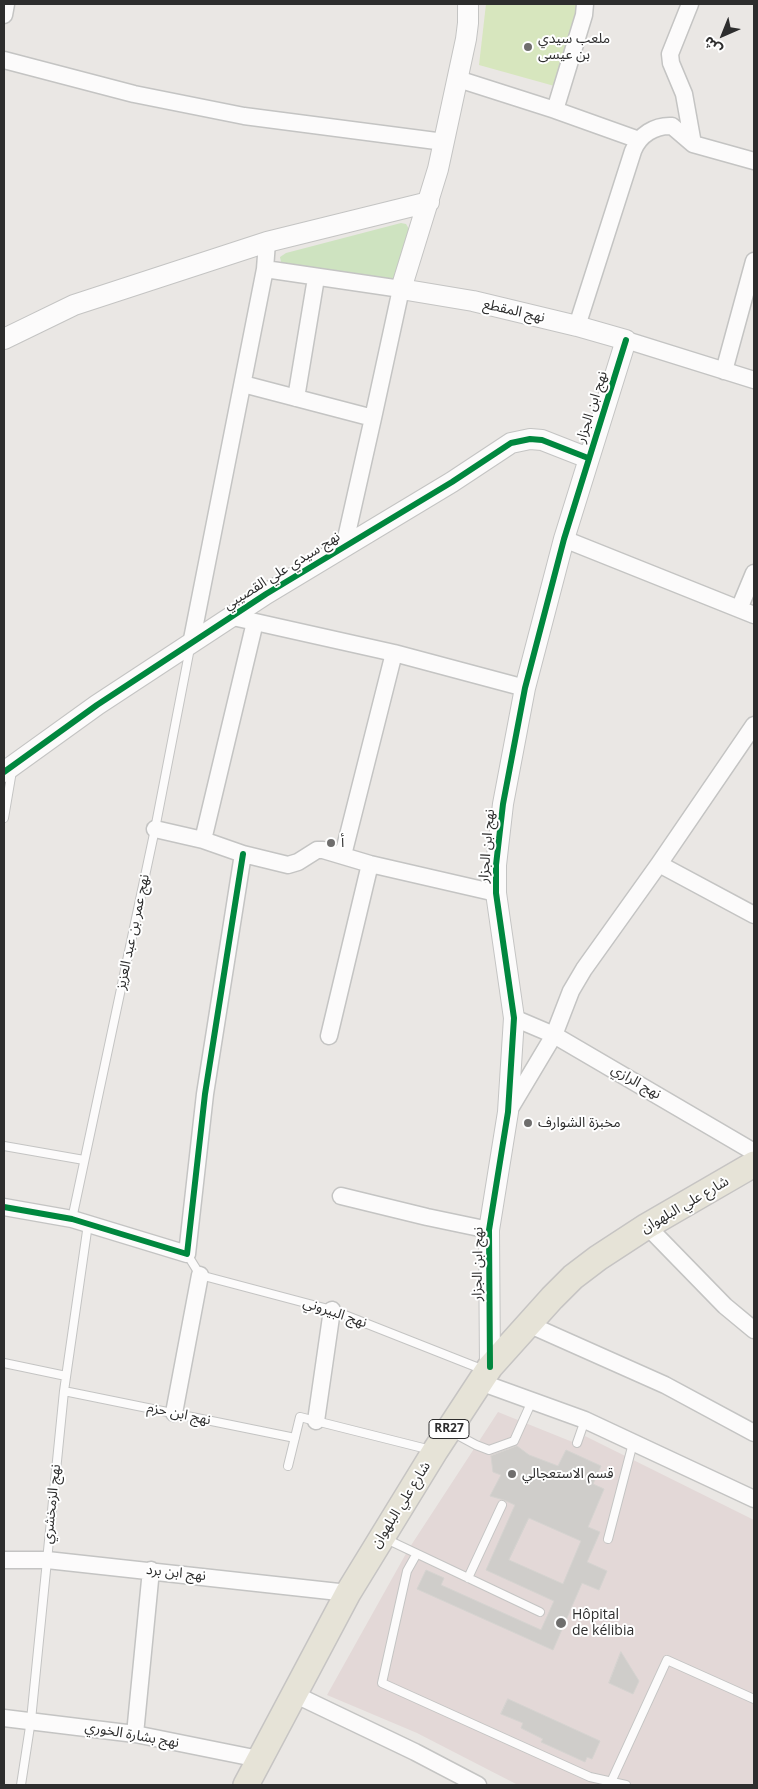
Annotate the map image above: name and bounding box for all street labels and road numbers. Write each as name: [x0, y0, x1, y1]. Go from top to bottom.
street label: نهج المقطع: [481, 296, 547, 326]
street label: نهج ابن الجزار: [573, 369, 611, 445]
street label: نهج سيدي علي القصيبي: [221, 528, 343, 614]
street label: نهج ابن الجزار: [475, 808, 499, 884]
street label: نهج عمر بن عبد العزيز: [113, 873, 153, 991]
street label: نهج الرازي: [608, 1061, 664, 1103]
street label: شارع علي البلهوان: [638, 1173, 732, 1237]
street label: نهج ابن الجزار: [469, 1227, 487, 1301]
street label: نهج البيروني: [301, 1294, 369, 1332]
street label: نهج ابن حزم: [146, 1399, 212, 1429]
road number: RR27: [429, 1420, 469, 1438]
street label: شارع علي البلهوان: [368, 1459, 434, 1551]
street label: نهج الزمخشري: [39, 1463, 65, 1545]
street label: نهج ابن برد: [145, 1562, 207, 1584]
street label: نهج بشارة الخوري: [84, 1718, 180, 1752]

